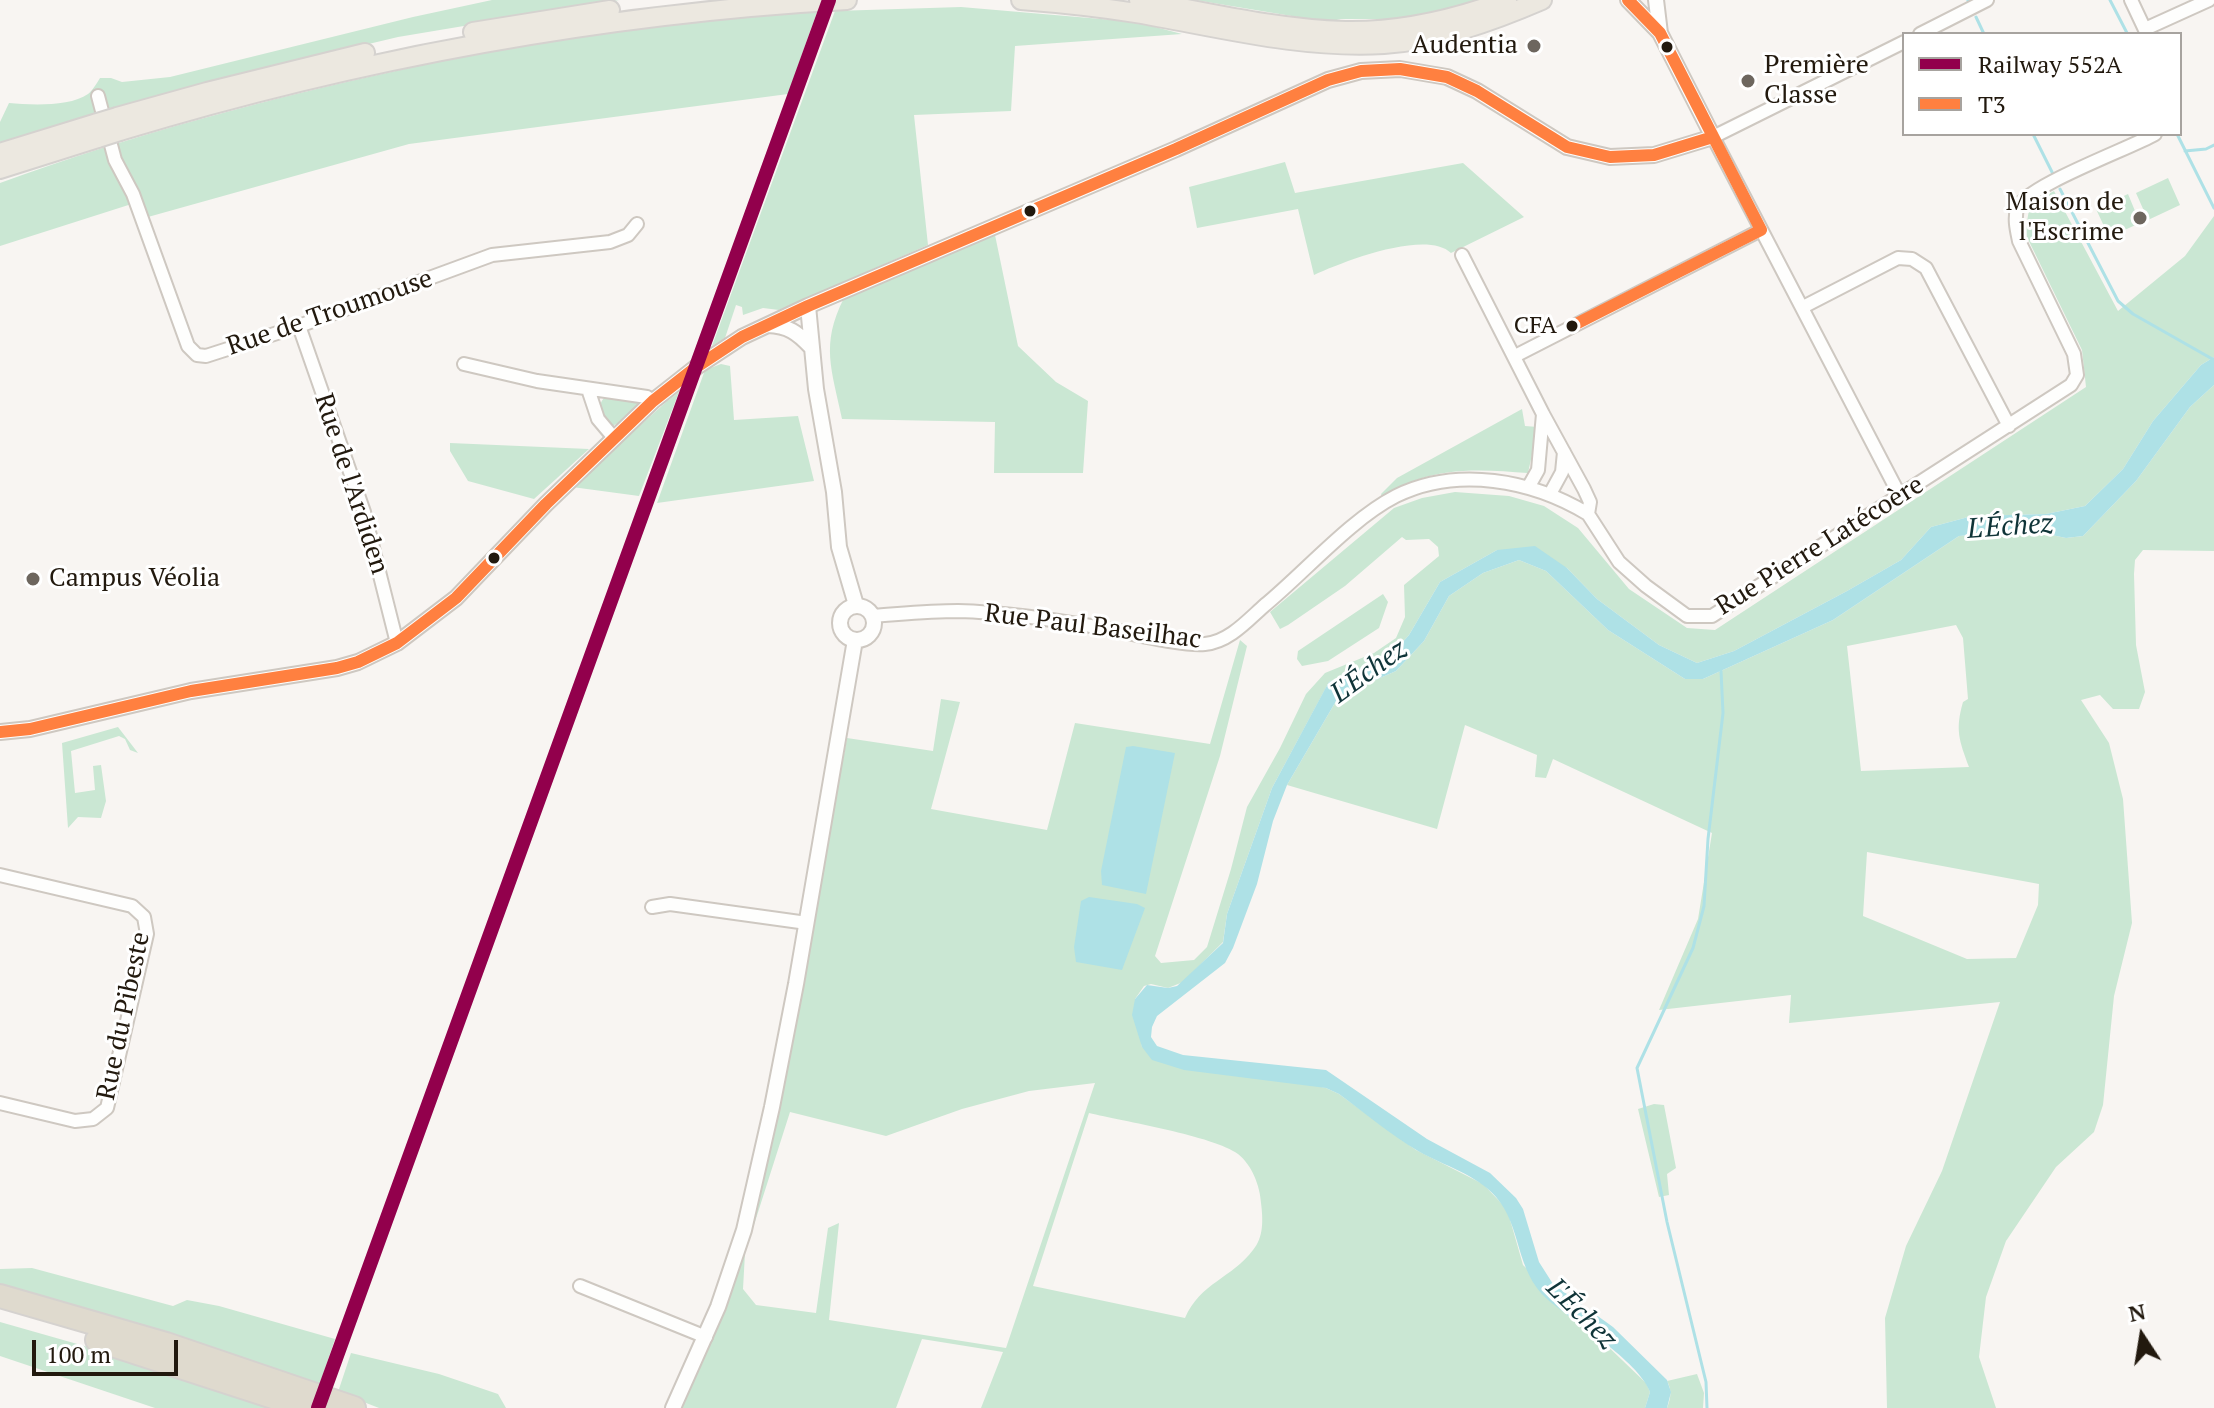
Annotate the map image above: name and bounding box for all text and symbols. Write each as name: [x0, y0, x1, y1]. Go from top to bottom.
place label: Audentia: [1412, 30, 1518, 62]
legend: [1902, 32, 2182, 136]
marker: Audentia: [1525, 37, 1543, 55]
unlabelled marker: [1659, 39, 1675, 55]
text: Railway 552A: [1978, 48, 2122, 80]
place label: Première Classe: [1764, 50, 1869, 112]
marker: Première Classe: [1739, 72, 1757, 90]
text: T3: [1978, 88, 2006, 120]
place label: Maison de l'Escrime: [2006, 187, 2124, 248]
unlabelled marker: [1022, 203, 1038, 219]
marker: Maison de l'Escrime: [2131, 209, 2149, 227]
street label: Rue de Troumouse: [223, 263, 437, 363]
place label: CFA: [1514, 312, 1557, 340]
marker: CFA: [1564, 318, 1580, 334]
street label: Rue de l'Ardiden: [307, 390, 395, 578]
street label: Rue Pierre Latécoère: [1710, 469, 1930, 623]
water label: L'Échez: [1966, 507, 2054, 547]
unlabelled marker: [486, 550, 502, 566]
place label: Campus Véolia: [49, 563, 220, 595]
marker: Campus Véolia: [24, 570, 42, 588]
street label: Rue Paul Baseilhac: [983, 598, 1203, 656]
water label: L'Échez: [1324, 633, 1414, 711]
street label: Rue du Pibeste: [91, 929, 157, 1103]
water label: L'Échez: [1539, 1272, 1623, 1356]
north arrow: [2102, 1296, 2182, 1376]
text: N: [2126, 1296, 2148, 1328]
scale bar: [36, 1324, 182, 1374]
text: 100 m: [46, 1338, 111, 1370]

